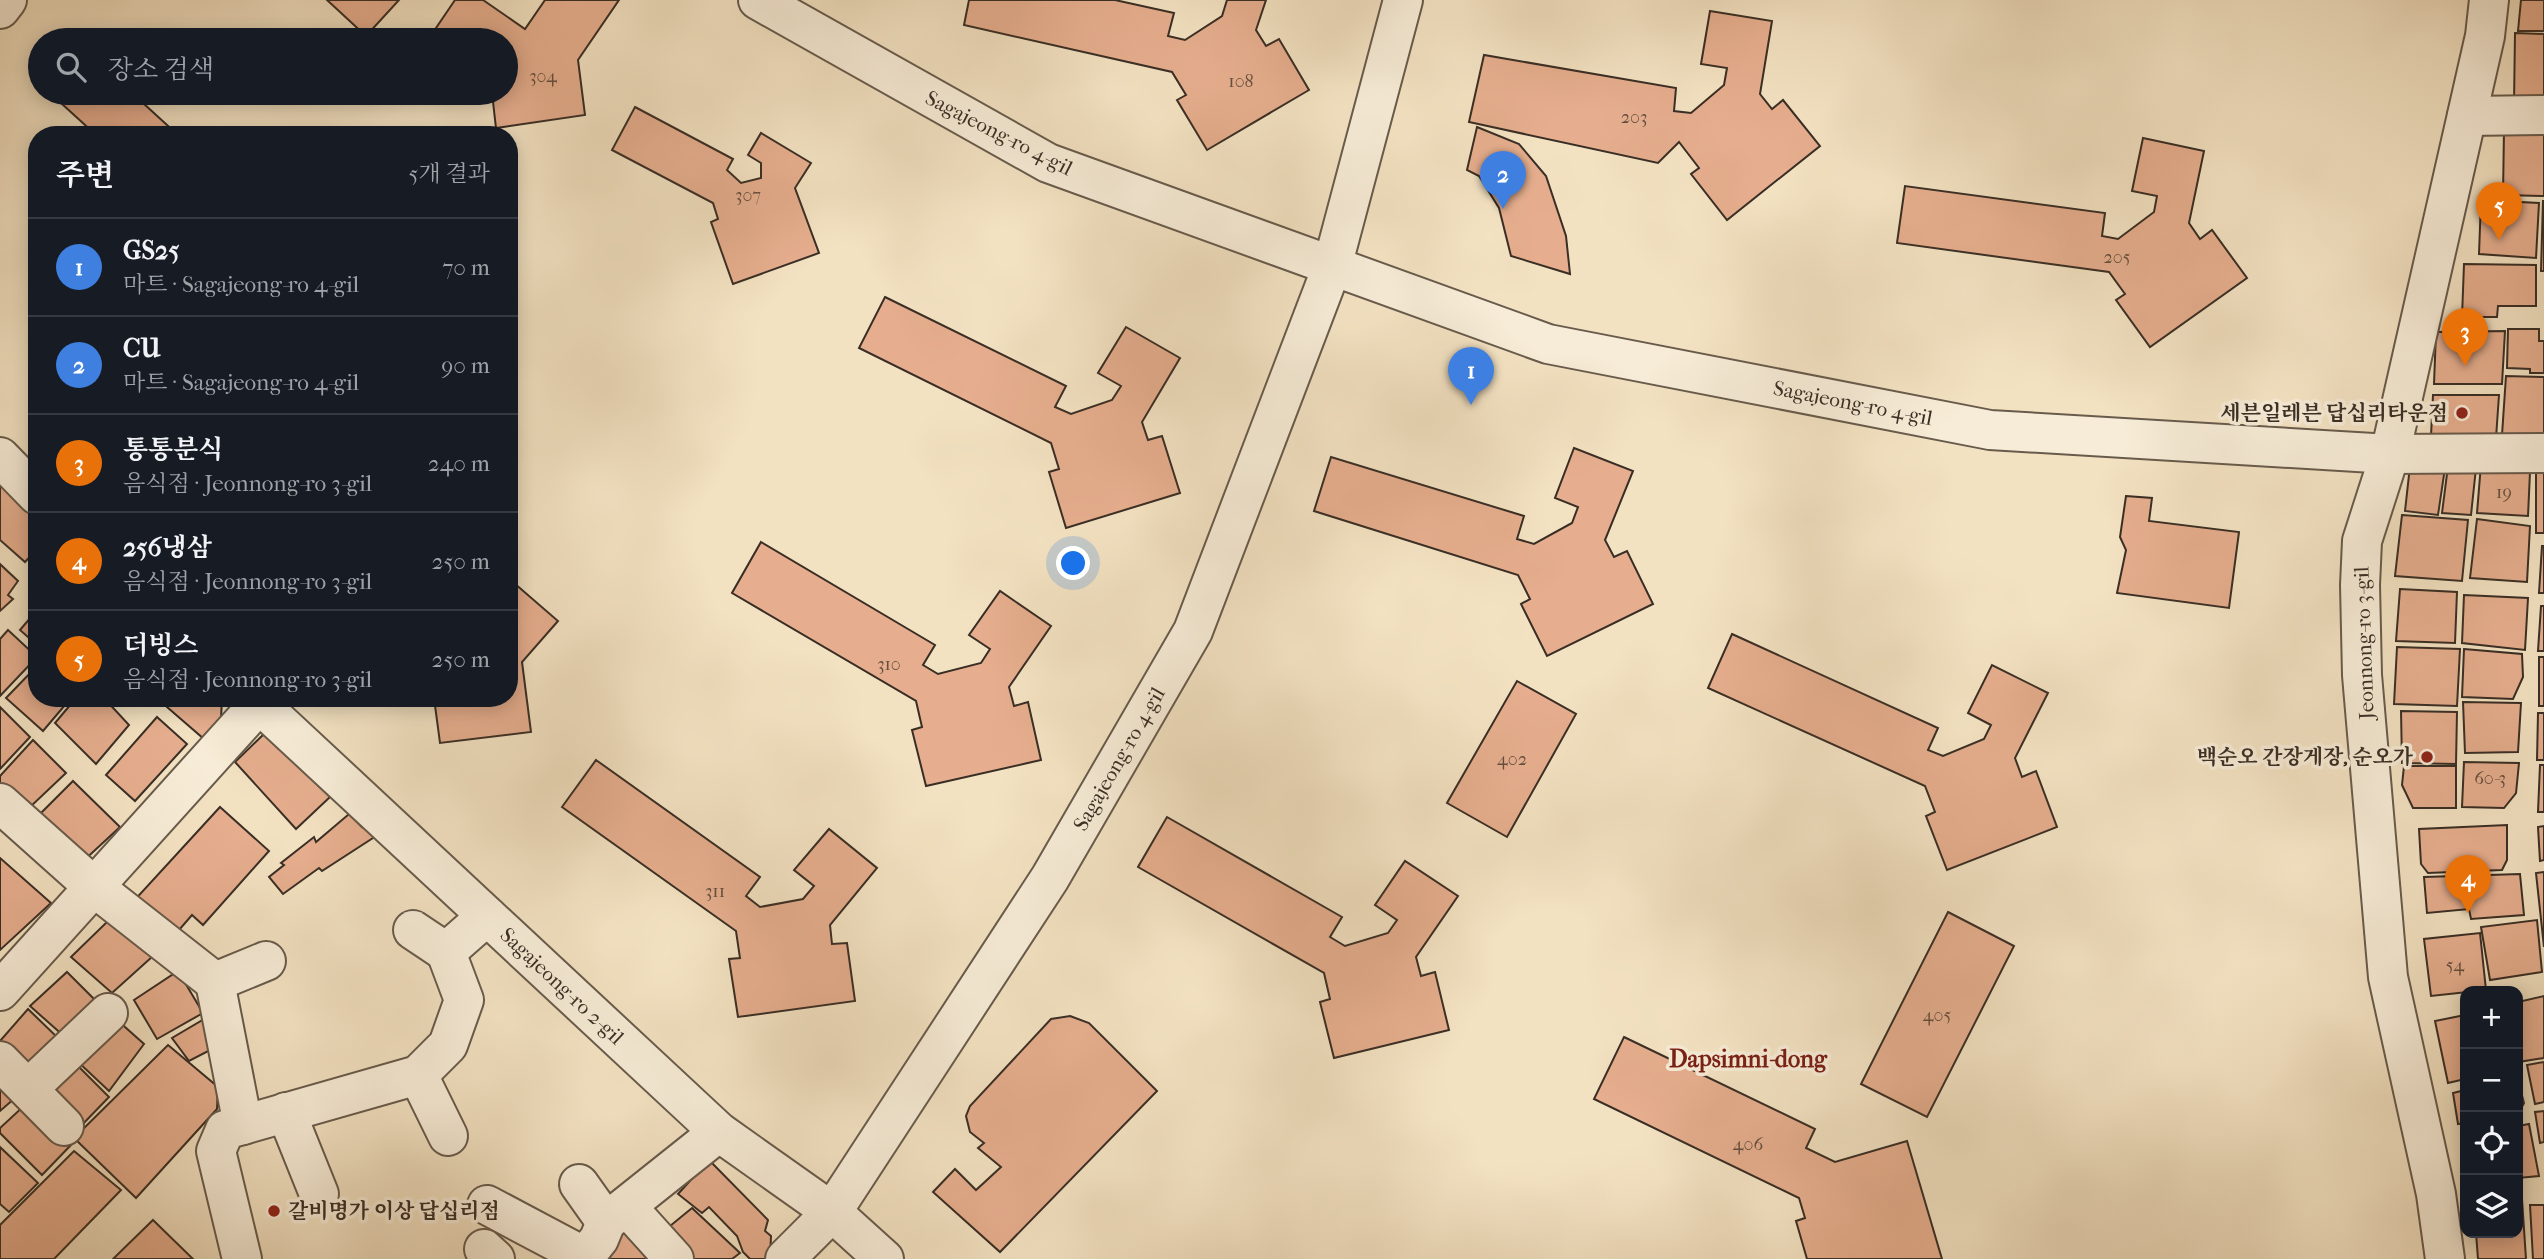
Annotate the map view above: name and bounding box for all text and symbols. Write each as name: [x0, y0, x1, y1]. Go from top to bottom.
search box: [28, 28, 518, 105]
icon: search: [52, 48, 90, 86]
text: 장소 검색: [108, 54, 214, 85]
house number: 304: [529, 66, 557, 87]
house number: 108: [1228, 71, 1254, 92]
street label: Sagajeong-ro 4-gil: [922, 86, 1077, 180]
house number: 203: [1621, 107, 1647, 128]
pin: 2: [1480, 151, 1526, 209]
text: 주변: [56, 158, 114, 193]
text: 5개 결과: [408, 160, 490, 187]
pin: 5: [2476, 182, 2522, 240]
house number: 307: [735, 185, 761, 206]
text: GS25: [123, 235, 179, 266]
house number: 205: [2104, 247, 2131, 268]
text: 1: [75, 254, 83, 281]
text: 70 m: [442, 254, 490, 281]
text: 마트 · Sagajeong-ro 4-gil: [123, 271, 359, 298]
pin: 3: [2442, 308, 2488, 366]
text: CU: [123, 333, 161, 364]
pin: 1: [1448, 347, 1494, 405]
text: 2: [73, 352, 85, 379]
text: 90 m: [441, 352, 490, 379]
text: 마트 · Sagajeong-ro 4-gil: [123, 369, 359, 396]
street label: Sagajeong-ro 4-gil: [1771, 376, 1935, 430]
place label: 세븐일레븐 답십리타운점: [2220, 401, 2448, 425]
marker: 세븐일레븐 답십리타운점: [2454, 405, 2470, 421]
text: 통통분식: [123, 434, 223, 465]
text: 3: [74, 450, 84, 477]
text: 240 m: [428, 450, 490, 477]
text: 음식점 · Jeonnong-ro 3-gil: [123, 470, 372, 497]
house number: 19: [2496, 482, 2512, 503]
text: 256냉삼: [123, 532, 212, 563]
your location: [1056, 546, 1090, 580]
text: 4: [72, 548, 86, 575]
text: 250 m: [432, 548, 490, 575]
street label: Jeonnong-ro 3-gil: [2349, 566, 2379, 722]
text: 음식점 · Jeonnong-ro 3-gil: [123, 568, 372, 595]
text: 더빙스: [123, 630, 198, 661]
text: 5: [74, 646, 84, 673]
text: 250 m: [432, 646, 490, 673]
house number: 310: [877, 654, 901, 675]
text: 음식점 · Jeonnong-ro 3-gil: [123, 666, 372, 693]
street label: Sagajeong-ro 4-gil: [1068, 683, 1170, 835]
place label: 백순오 간장게장, 순오가: [2197, 745, 2414, 769]
house number: 402: [1497, 749, 1527, 770]
marker: 백순오 간장게장, 순오가: [2419, 749, 2435, 765]
house number: 60-3: [2474, 768, 2506, 789]
pin: 4: [2445, 855, 2491, 913]
house number: 311: [705, 881, 725, 902]
street label: Sagajeong-ro 2-gil: [495, 923, 629, 1049]
house number: 54: [2446, 955, 2465, 976]
map controls: [2460, 986, 2523, 1238]
button: +: [2460, 986, 2523, 1049]
house number: 405: [1923, 1005, 1951, 1026]
district label: Dapsimni-dong: [1669, 1045, 1828, 1073]
button: −: [2460, 1049, 2523, 1112]
button: locate: [2460, 1112, 2523, 1175]
house number: 406: [1733, 1134, 1763, 1155]
button: layers: [2460, 1175, 2523, 1238]
place label: 갈비명가 이상 답십리점: [288, 1199, 500, 1223]
marker: 갈비명가 이상 답십리점: [266, 1203, 282, 1219]

